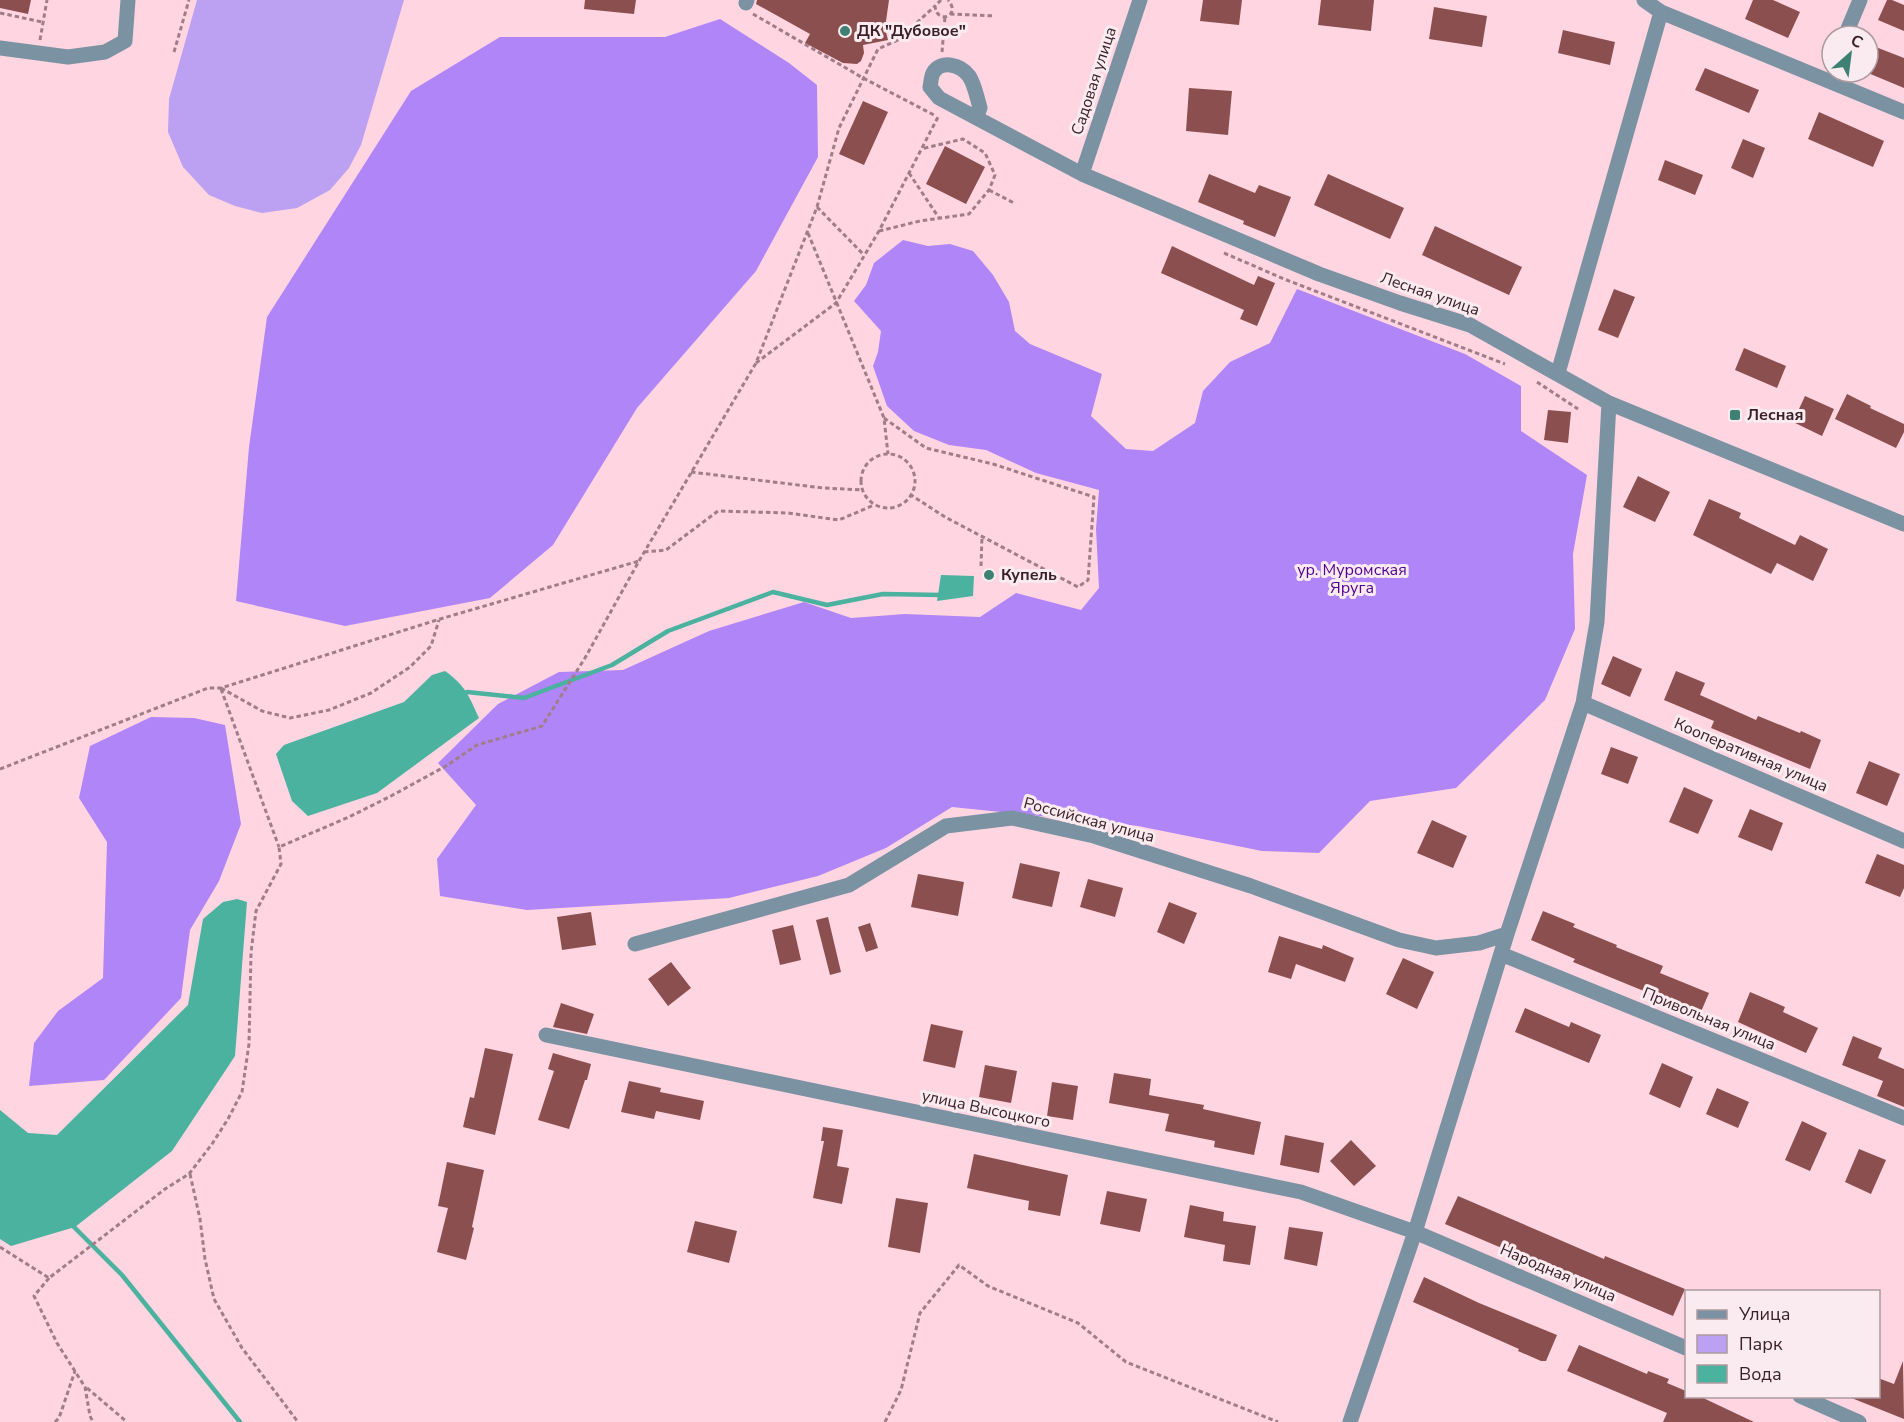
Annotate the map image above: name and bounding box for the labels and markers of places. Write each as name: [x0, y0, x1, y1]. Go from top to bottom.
place label: ДК "Дубовое": [857, 20, 966, 42]
marker: ДК "Дубовое": [838, 24, 852, 38]
place label: Лесная: [1747, 404, 1803, 426]
marker: Лесная: [1728, 408, 1742, 422]
place label: Купель: [1001, 564, 1057, 586]
marker: Купель: [982, 568, 996, 582]

